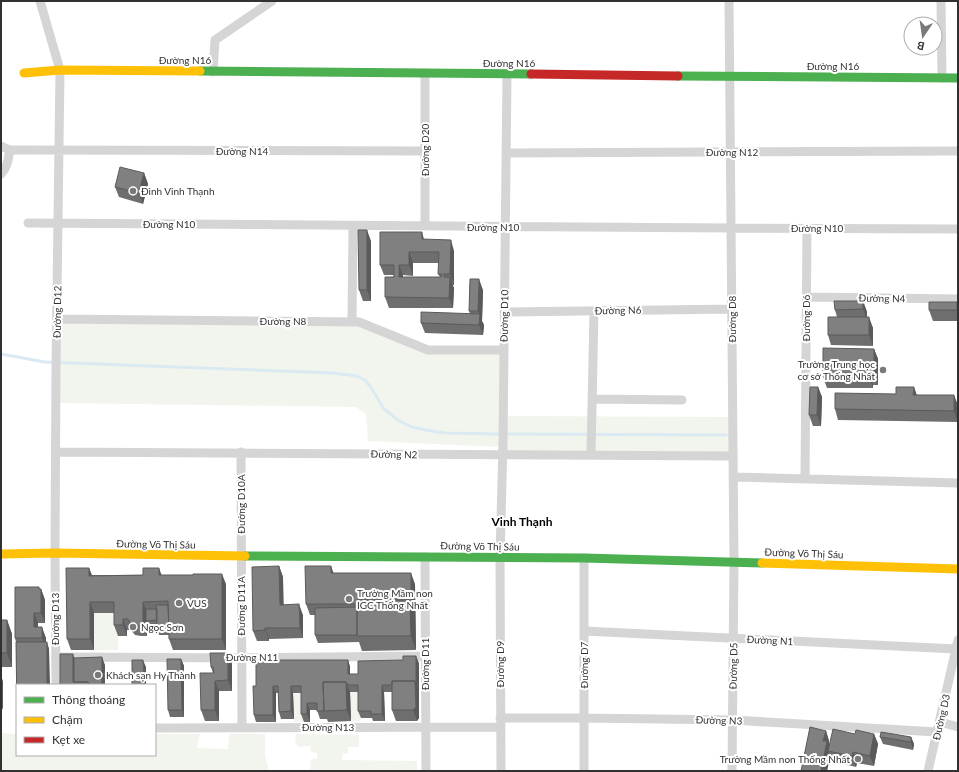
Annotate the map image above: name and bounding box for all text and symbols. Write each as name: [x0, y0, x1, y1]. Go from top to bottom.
north arrow: [903, 16, 943, 56]
text: B: [916, 39, 926, 53]
street label: Đường N16: [159, 54, 211, 66]
street label: Đường N16: [483, 57, 535, 69]
street label: Đường N16: [807, 60, 859, 72]
street label: Đường D20: [419, 124, 431, 176]
street label: Đường N14: [216, 145, 268, 157]
street label: Đường N12: [706, 146, 758, 158]
place label: Đình Vinh Thạnh: [141, 185, 214, 197]
marker: Đình Vinh Thạnh: [128, 186, 138, 196]
street label: Đường N10: [143, 218, 195, 230]
street label: Đường N10: [467, 221, 519, 233]
street label: Đường N10: [791, 222, 843, 234]
street label: Đường D12: [51, 285, 63, 338]
street label: Đường D10: [498, 289, 510, 342]
street label: Đường N4: [859, 292, 906, 304]
street label: Đường D6: [800, 294, 812, 341]
street label: Đường D8: [726, 295, 738, 342]
street label: Đường N6: [595, 304, 642, 316]
street label: Đường N8: [260, 315, 307, 327]
place label: Trường Trung học cơ sở Thống Nhất: [797, 358, 875, 382]
marker: Trường Trung học cơ sở Thống Nhất: [878, 365, 888, 375]
street label: Đường N2: [371, 448, 418, 460]
street label: Đường D10A: [235, 474, 247, 534]
district label: Vinh Thạnh: [491, 514, 553, 529]
street label: Đường Võ Thị Sáu: [116, 537, 196, 551]
street label: Đường Võ Thị Sáu: [440, 539, 520, 553]
street label: Đường Võ Thị Sáu: [764, 546, 844, 560]
street label: Đường D11A: [235, 576, 247, 636]
place label: Trường Mầm non IGC Thống Nhất: [357, 587, 433, 611]
street label: Đường D13: [49, 593, 61, 645]
marker: Trường Mầm non IGC Thống Nhất: [344, 594, 354, 604]
place label: VUS: [187, 597, 207, 609]
marker: VUS: [174, 598, 184, 608]
place label: Ngọc Sơn: [141, 621, 184, 633]
marker: Ngọc Sơn: [128, 622, 138, 632]
street label: Đường N1: [746, 633, 794, 647]
street label: Đường D11: [419, 638, 431, 690]
street label: Đường D9: [494, 640, 506, 687]
street label: Đường D7: [578, 641, 590, 688]
street label: Đường D5: [727, 642, 739, 689]
street label: Đường N11: [226, 651, 278, 663]
place label: Khách sạn Hy Thành: [106, 669, 196, 681]
marker: Khách sạn Hy Thành: [93, 670, 103, 680]
legend: [16, 684, 156, 756]
text: Thông thoáng: [52, 692, 125, 707]
street label: Đường D3: [930, 693, 952, 741]
text: Chậm: [52, 712, 83, 727]
street label: Đường N3: [695, 713, 743, 727]
street label: Đường N13: [302, 721, 354, 733]
text: Kẹt xe: [52, 732, 85, 747]
place label: Trường Mầm non Thống Nhất: [720, 753, 850, 765]
marker: Trường Mầm non Thống Nhất: [853, 754, 863, 764]

